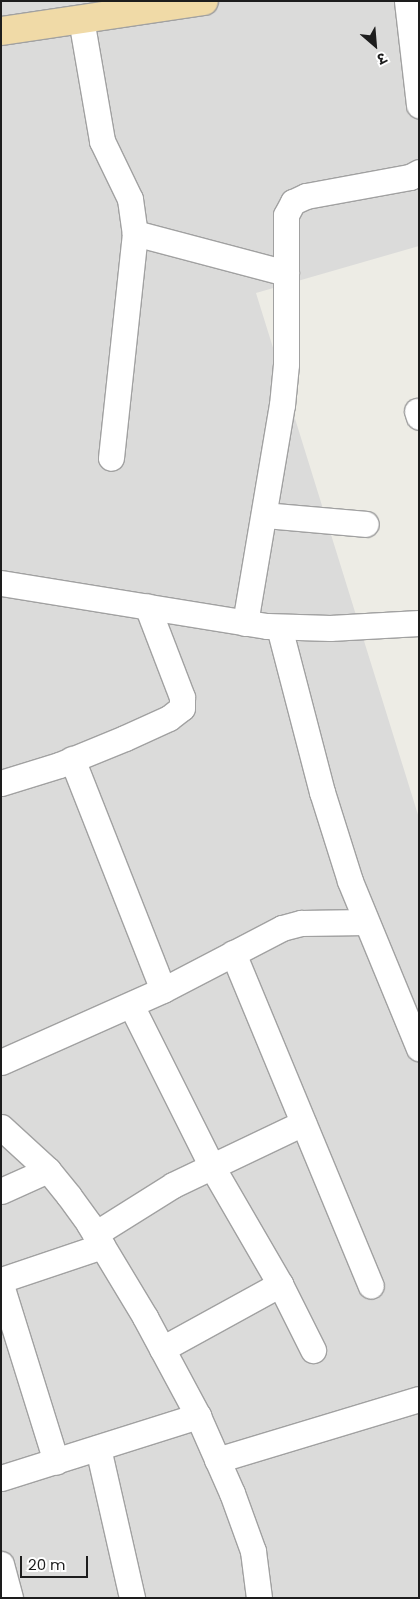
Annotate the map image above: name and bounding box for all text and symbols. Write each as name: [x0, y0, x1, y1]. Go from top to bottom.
north arrow: [350, 20, 400, 70]
text: उ: [374, 48, 390, 69]
scale bar: [22, 1546, 90, 1578]
text: 20 m: [28, 1554, 66, 1575]

